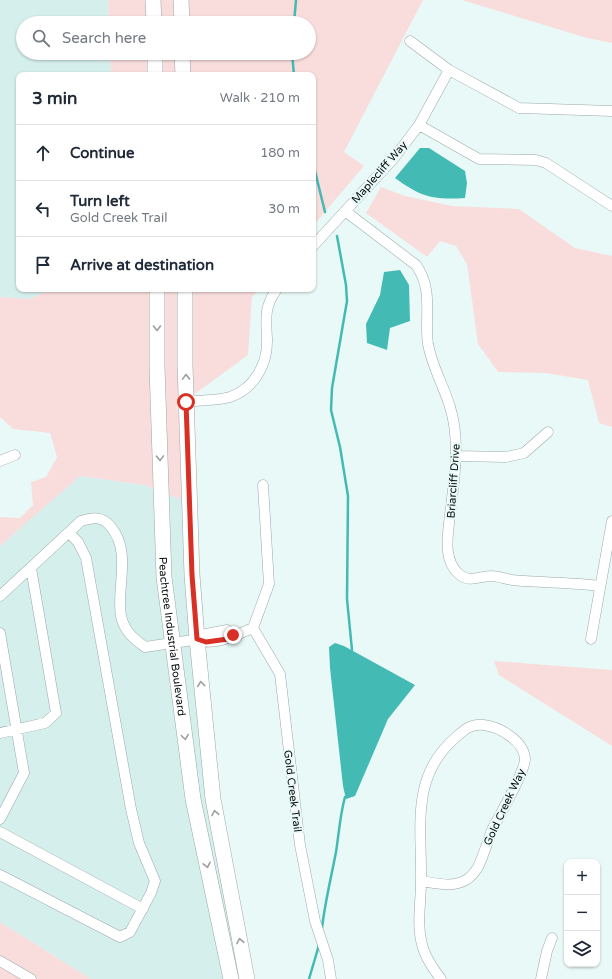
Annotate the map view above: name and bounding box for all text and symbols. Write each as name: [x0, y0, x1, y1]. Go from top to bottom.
search box: [16, 16, 316, 60]
icon: search: [30, 27, 52, 49]
text: Search here: [62, 29, 146, 47]
text: 3 min: [32, 88, 77, 109]
text: Walk · 210 m: [220, 90, 300, 106]
street label: Maplecliff Way: [349, 139, 410, 206]
icon: ahead: [32, 142, 54, 164]
text: Continue: [70, 144, 134, 162]
text: 180 m: [260, 145, 300, 161]
text: Turn left: [70, 192, 130, 210]
icon: left: [32, 198, 54, 220]
text: 30 m: [268, 201, 300, 217]
text: Gold Creek Trail: [70, 210, 167, 226]
icon: arrive: [32, 254, 54, 276]
text: Arrive at destination: [70, 256, 214, 274]
one-way arrow: [153, 325, 161, 331]
one-way arrow: [181, 374, 190, 380]
route start: [177, 393, 195, 411]
street label: Briarcliff Drive: [444, 443, 463, 519]
one-way arrow: [156, 455, 165, 461]
street label: Peachtree Industrial Boulevard: [156, 557, 188, 717]
route end: [224, 626, 242, 644]
one-way arrow: [197, 681, 206, 687]
one-way arrow: [180, 734, 189, 740]
street label: Gold Creek Trail: [281, 749, 304, 833]
street label: Gold Creek Way: [481, 767, 528, 848]
one-way arrow: [212, 810, 220, 816]
map controls: [564, 859, 600, 967]
button: +: [564, 859, 600, 895]
one-way arrow: [202, 862, 210, 868]
button: −: [564, 895, 600, 931]
button: layers: [564, 931, 600, 967]
one-way arrow: [236, 938, 244, 944]

